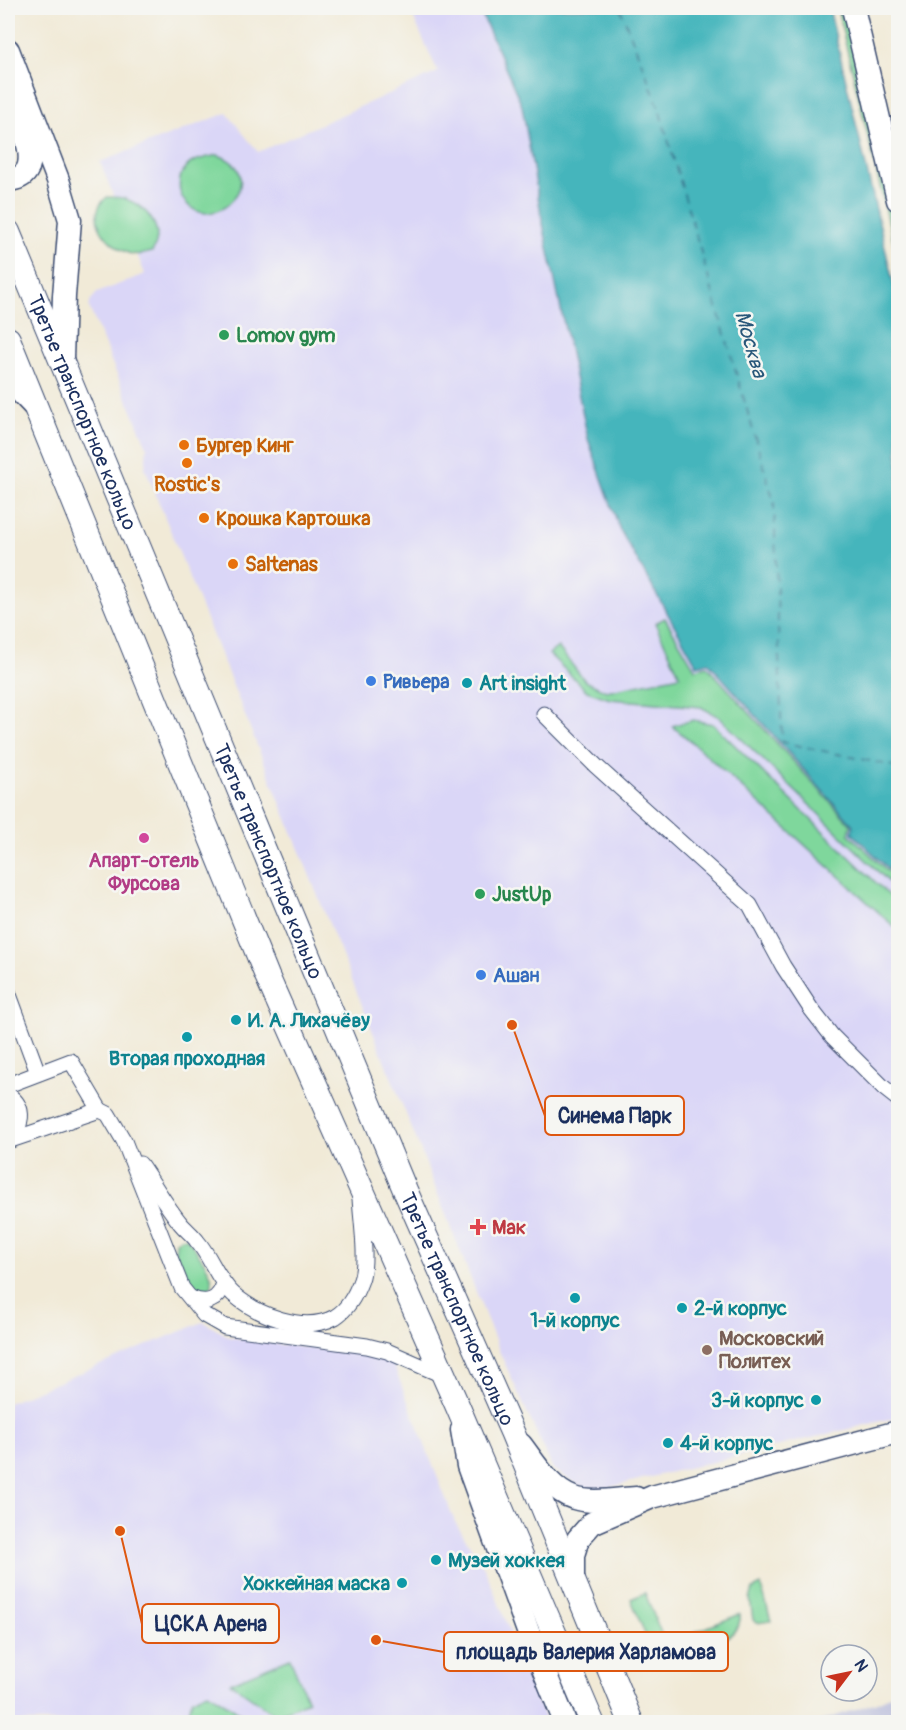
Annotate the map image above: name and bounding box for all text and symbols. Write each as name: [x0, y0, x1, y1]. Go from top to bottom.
street label: Третье транспортное кольцо: [22, 291, 142, 534]
water label: Москва: [728, 308, 773, 382]
place label: Lomov gym: [236, 323, 336, 348]
marker: Lomov gym: [217, 328, 231, 342]
place label: Бургер Кинг: [196, 433, 294, 458]
marker: Бургер Кинг: [177, 438, 191, 452]
marker: Rostic's: [180, 456, 194, 470]
place label: Rostic's: [154, 472, 220, 497]
place label: Крошка Картошка: [216, 506, 371, 531]
marker: Крошка Картошка: [197, 511, 211, 525]
place label: Saltenas: [245, 552, 318, 577]
marker: Saltenas: [226, 557, 240, 571]
place label: Ривьера: [383, 669, 449, 694]
place label: Art insight: [479, 671, 567, 696]
marker: Ривьера: [364, 674, 378, 688]
marker: Art insight: [460, 676, 474, 690]
street label: Третье транспортное кольцо: [208, 740, 328, 983]
marker: Апарт-отель Фурсова: [137, 831, 151, 845]
place label: Апарт-отель Фурсова: [89, 848, 199, 896]
place label: JustUp: [492, 882, 552, 907]
marker: JustUp: [473, 887, 487, 901]
place label: Ашан: [493, 963, 539, 988]
marker: Ашан: [474, 968, 488, 982]
place label: И. А. Лихачёву: [248, 1008, 370, 1033]
marker: И. А. Лихачёву: [229, 1013, 243, 1027]
marker: Вторая проходная: [180, 1030, 194, 1044]
place label: Вторая проходная: [109, 1046, 265, 1071]
callout: Синема Парк: [545, 1096, 684, 1135]
text: Синема Парк: [558, 1103, 672, 1130]
street label: Третье транспортное кольцо: [395, 1189, 520, 1430]
place label: Мак: [492, 1215, 526, 1240]
marker: Мак: [469, 1218, 487, 1236]
marker: 1-й корпус: [568, 1291, 582, 1305]
place label: 2-й корпус: [694, 1296, 787, 1321]
marker: 2-й корпус: [675, 1301, 689, 1315]
place label: 1-й корпус: [530, 1308, 620, 1333]
place label: Московский Политех: [719, 1326, 824, 1374]
marker: Московский Политех: [700, 1343, 714, 1357]
place label: 3-й корпус: [711, 1388, 804, 1413]
marker: 3-й корпус: [809, 1393, 823, 1407]
place label: 4-й корпус: [680, 1431, 773, 1456]
marker: 4-й корпус: [661, 1436, 675, 1450]
place label: Музей хоккея: [448, 1548, 565, 1573]
marker: Музей хоккея: [429, 1553, 443, 1567]
place label: Хоккейная маска: [243, 1571, 390, 1596]
marker: Хоккейная маска: [395, 1576, 409, 1590]
callout: ЦСКА Арена: [142, 1604, 279, 1643]
text: ЦСКА Арена: [155, 1611, 267, 1638]
callout: площадь Валерия Харламова: [444, 1632, 728, 1671]
text: площадь Валерия Харламова: [456, 1639, 716, 1666]
north arrow: [819, 1643, 879, 1703]
text: N: [850, 1656, 872, 1676]

